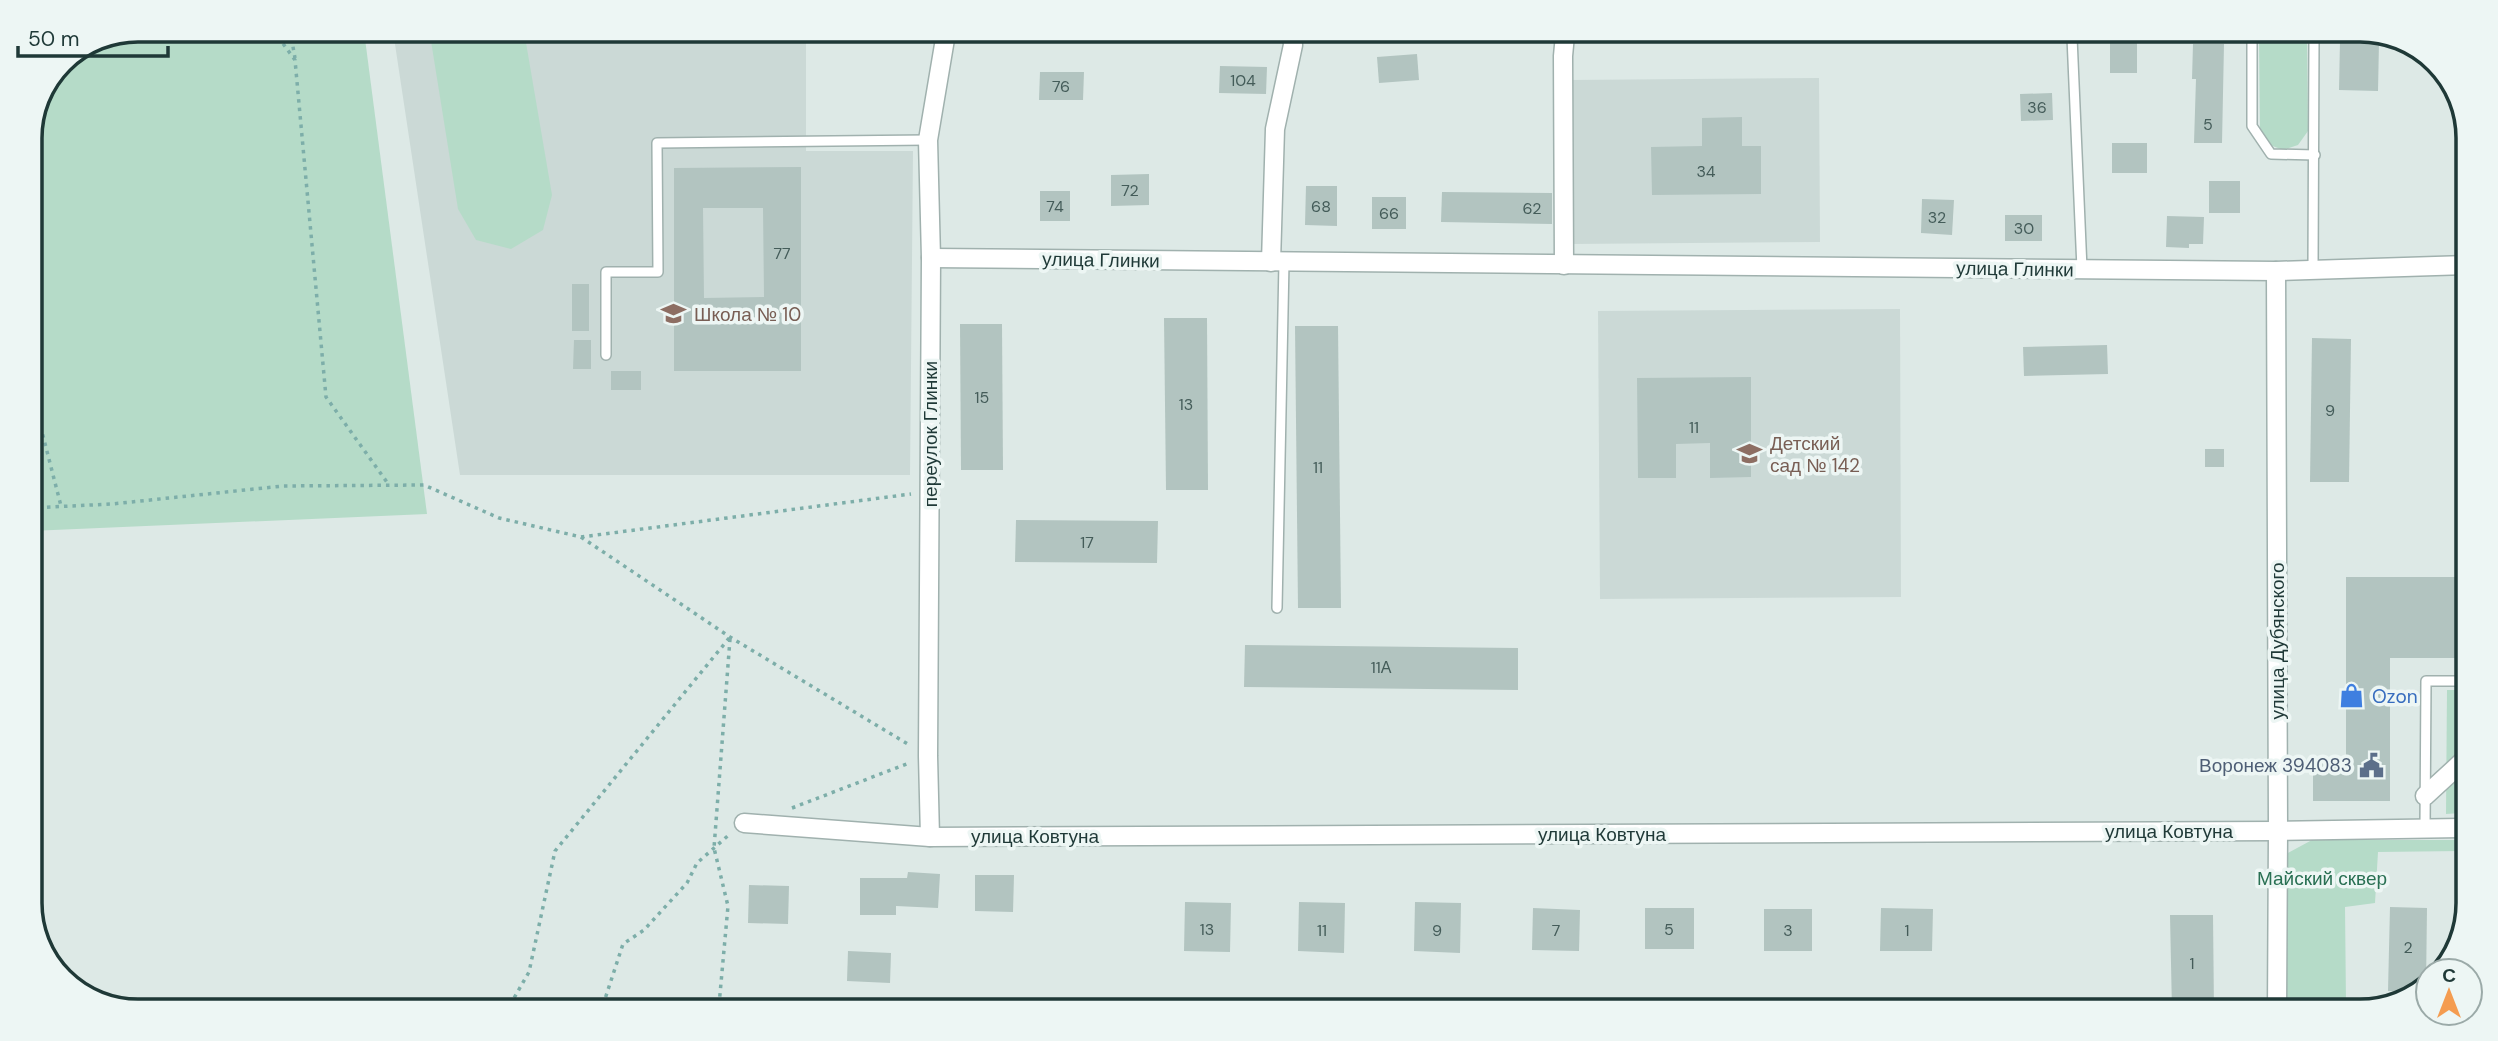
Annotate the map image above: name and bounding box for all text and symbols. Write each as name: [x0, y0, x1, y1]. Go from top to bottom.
scale bar: [18, 14, 168, 58]
text: 50 m: [28, 25, 79, 53]
house number: 104: [1230, 70, 1256, 91]
house number: 76: [1052, 76, 1070, 97]
house number: 36: [2027, 97, 2047, 118]
house number: 5: [2203, 114, 2213, 135]
house number: 34: [1696, 161, 1716, 182]
house number: 72: [1121, 180, 1139, 201]
house number: 74: [1046, 196, 1064, 217]
house number: 68: [1311, 196, 1331, 217]
house number: 62: [1523, 198, 1541, 219]
house number: 66: [1379, 203, 1399, 224]
house number: 32: [1928, 207, 1946, 228]
house number: 30: [2014, 218, 2034, 239]
house number: 77: [773, 243, 791, 264]
street label: улица Глинки: [1042, 246, 1160, 274]
street label: улица Глинки: [1956, 255, 2074, 283]
school or university icon: Школа № 10: [660, 300, 688, 328]
place label: Школа № 10: [694, 302, 801, 327]
street label: переулок Глинки: [918, 361, 943, 507]
house number: 15: [975, 387, 989, 408]
house number: 13: [1179, 394, 1193, 415]
house number: 9: [2325, 400, 2335, 421]
house number: 11: [1689, 417, 1699, 438]
place label: Детский сад № 142: [1770, 431, 1860, 478]
school or university icon: Детский сад № 142: [1736, 440, 1764, 468]
house number: 11: [1313, 457, 1323, 478]
house number: 17: [1080, 532, 1094, 553]
street label: улица Дубянского: [2265, 562, 2290, 720]
house number: 11А: [1371, 657, 1392, 678]
shop icon: Ozon: [2338, 682, 2366, 710]
place label: Ozon: [2372, 684, 2418, 709]
public building icon: Воронеж 394083: [2358, 751, 2386, 779]
place label: Воронеж 394083: [2199, 753, 2352, 778]
street label: улица Ковтуна: [2105, 819, 2233, 844]
street label: улица Ковтуна: [1538, 822, 1666, 847]
street label: улица Ковтуна: [971, 824, 1099, 849]
park label: Майский сквер: [2257, 866, 2387, 891]
house number: 13: [1200, 919, 1214, 940]
house number: 5: [1664, 919, 1674, 940]
house number: 11: [1317, 920, 1327, 941]
house number: 9: [1432, 920, 1442, 941]
house number: 7: [1552, 920, 1560, 941]
house number: 3: [1783, 920, 1793, 941]
house number: 1: [1905, 920, 1910, 941]
house number: 2: [2403, 937, 2413, 958]
house number: 1: [2190, 953, 2195, 974]
north arrow: [2414, 957, 2484, 1027]
text: С: [2442, 963, 2456, 988]

